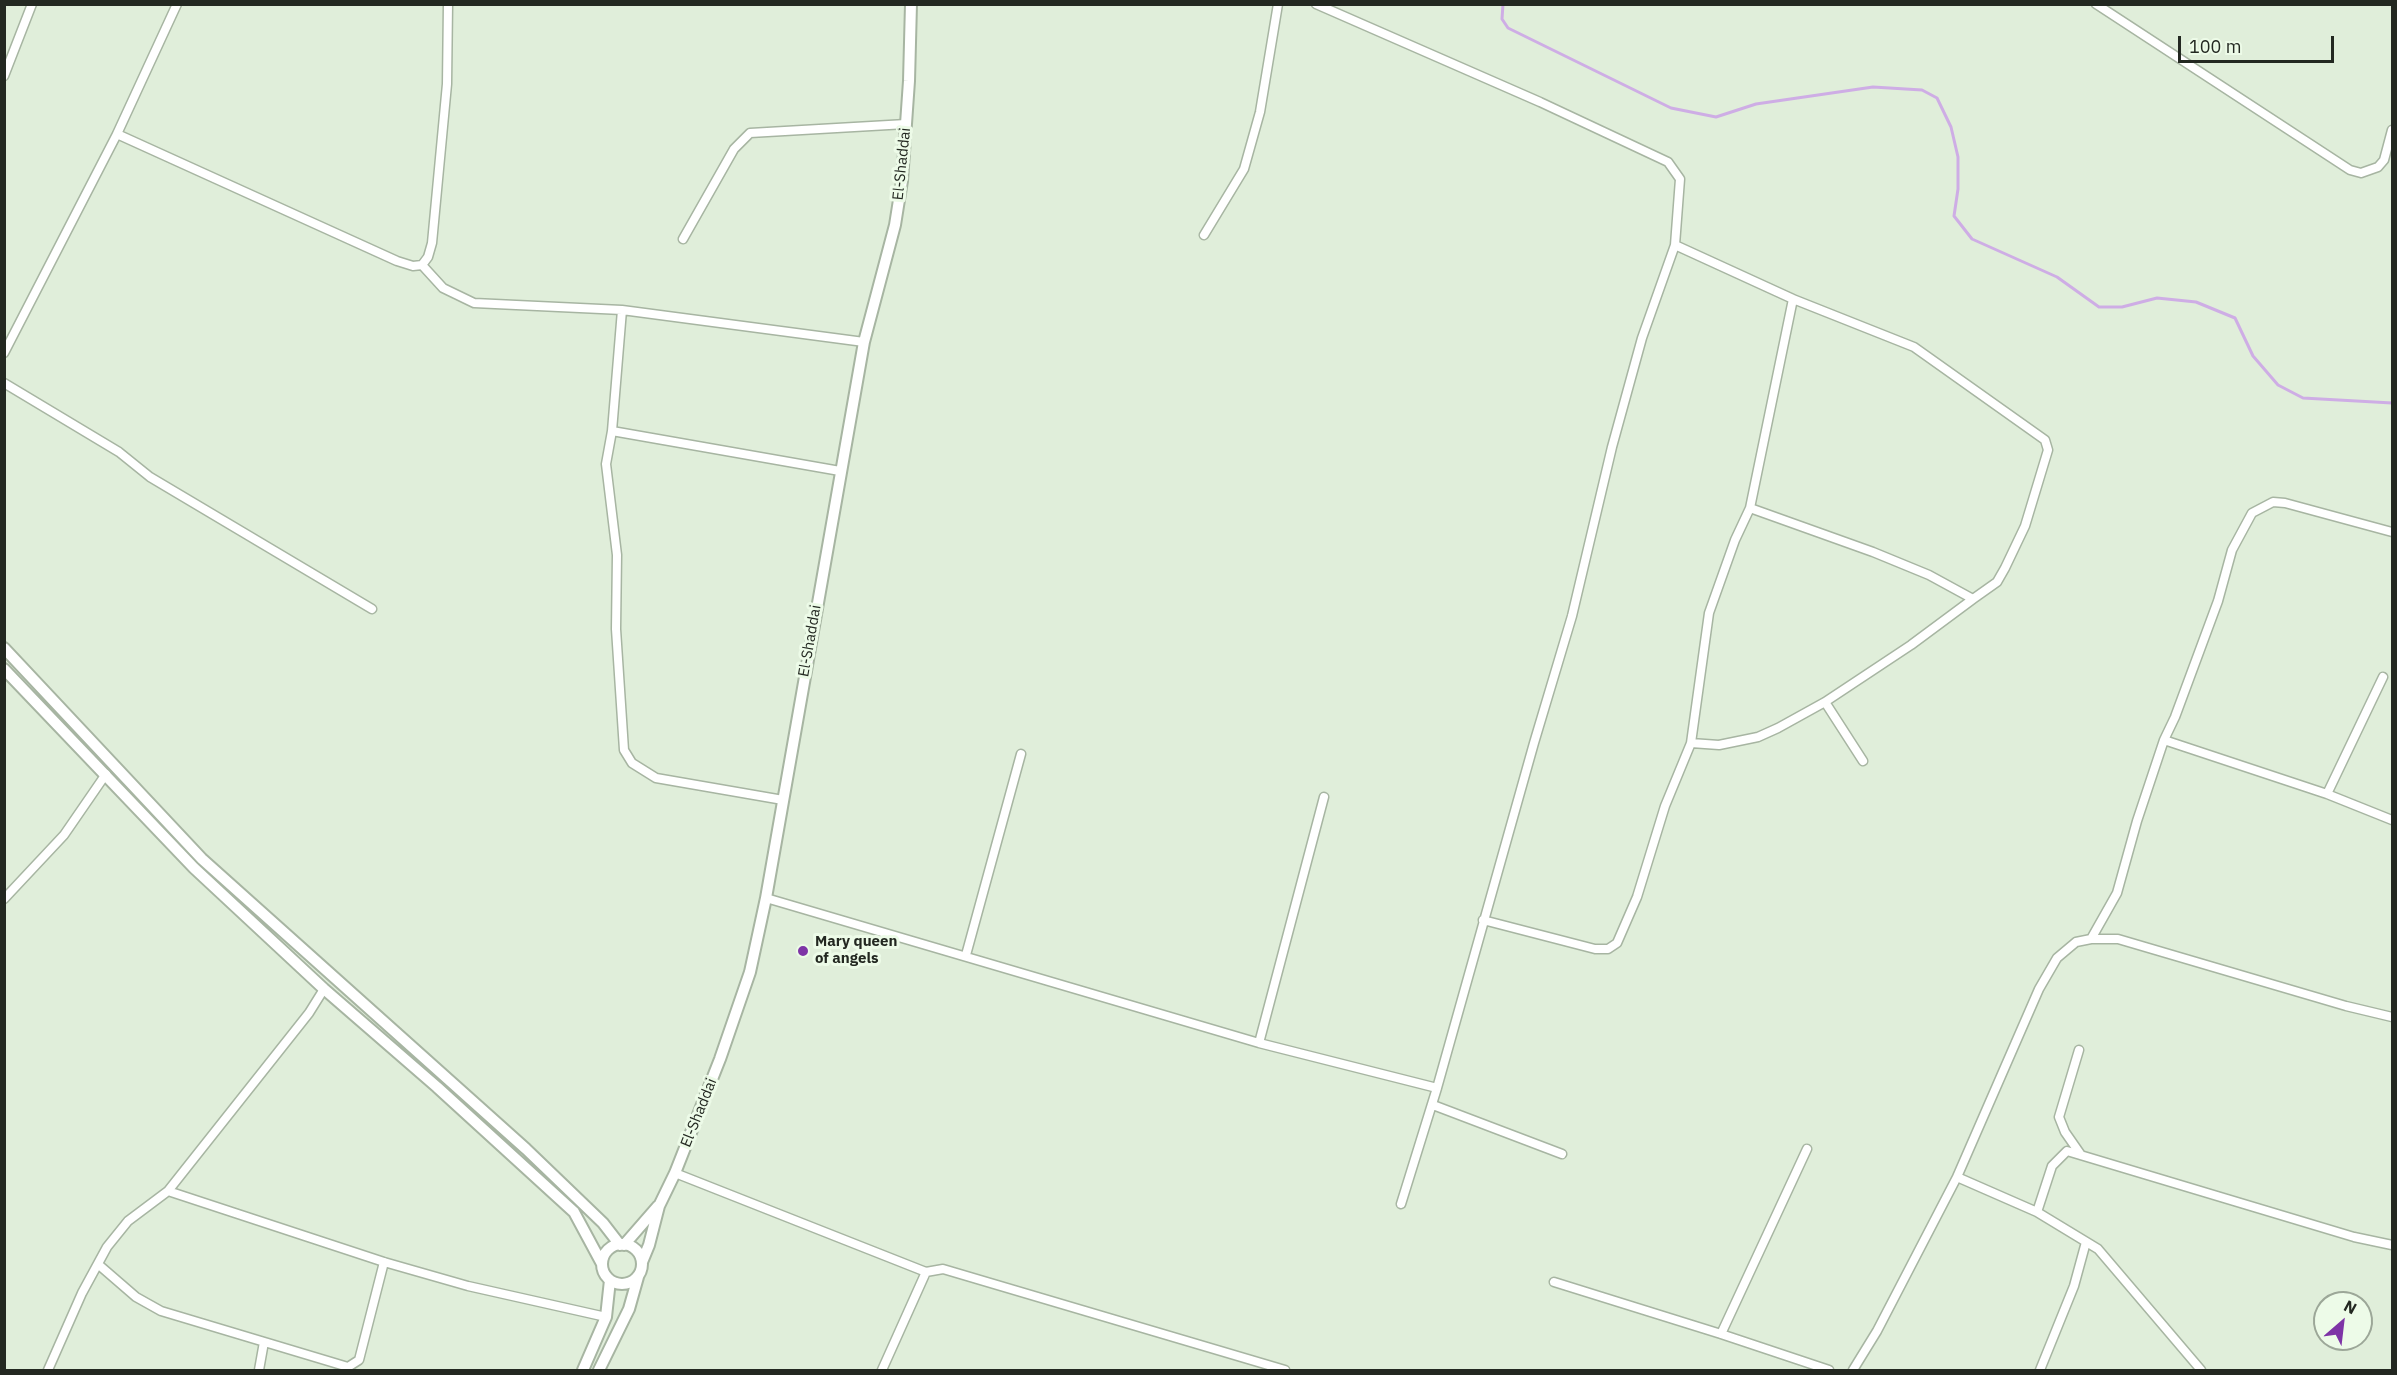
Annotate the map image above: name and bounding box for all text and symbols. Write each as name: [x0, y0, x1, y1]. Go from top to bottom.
scale bar: [2181, 24, 2337, 62]
text: 100 m: [2189, 35, 2241, 58]
street label: El-Shaddai: [889, 127, 915, 201]
street label: El-Shaddai: [795, 604, 825, 678]
place label: Mary queen of angels: [815, 933, 897, 968]
marker: Mary queen of angels: [796, 944, 810, 958]
street label: El-Shaddai: [677, 1076, 721, 1150]
north arrow: [2313, 1291, 2373, 1351]
text: N: [2341, 1295, 2360, 1318]

